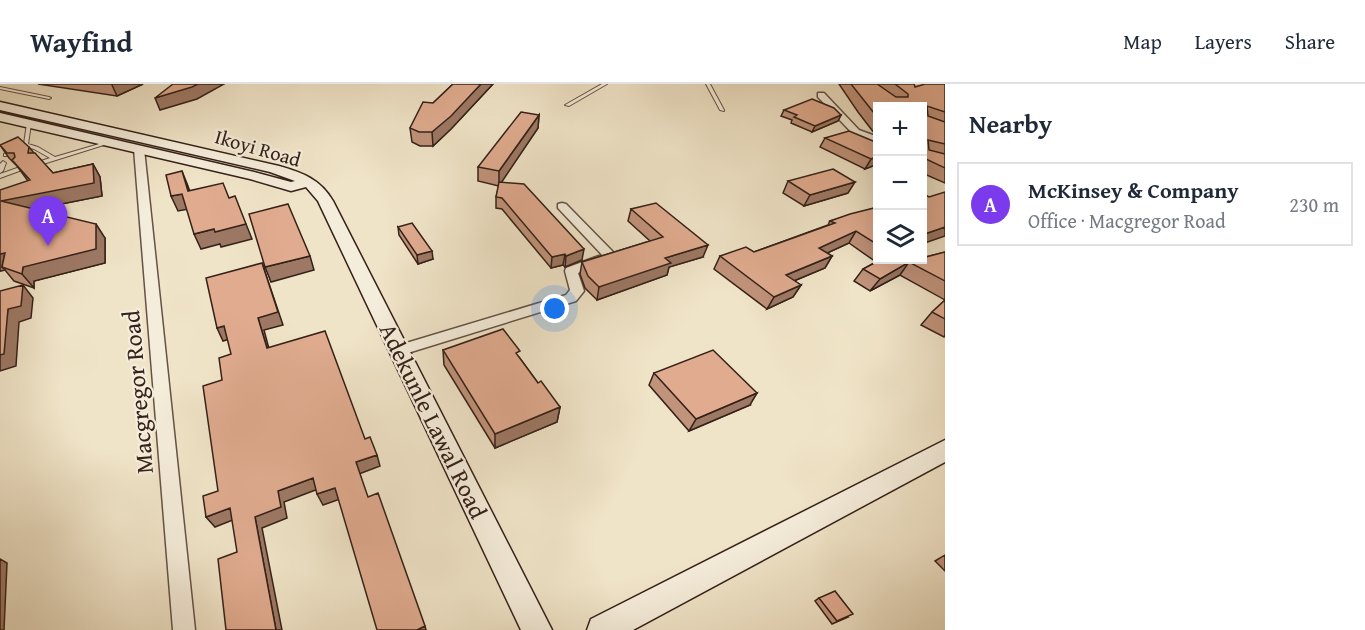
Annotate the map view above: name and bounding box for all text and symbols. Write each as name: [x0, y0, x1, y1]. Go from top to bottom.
text: Wayfind: [30, 21, 132, 62]
text: Map: [1123, 26, 1162, 57]
text: Layers: [1195, 26, 1252, 57]
text: Share: [1285, 26, 1335, 57]
map controls: [873, 102, 927, 264]
button: +: [873, 102, 927, 156]
text: Nearby: [969, 104, 1052, 143]
street label: Ikoyi Road: [212, 121, 305, 174]
button: −: [873, 156, 927, 210]
text: McKinsey & Company: [1028, 174, 1239, 206]
text: A: [984, 190, 997, 219]
text: 230 m: [1289, 190, 1339, 219]
pin: A: [28, 196, 68, 246]
text: Office · Macgregor Road: [1028, 206, 1226, 235]
button: layers: [873, 210, 927, 264]
your location: [540, 294, 569, 323]
street label: Macgregor Road: [113, 309, 162, 475]
street label: Adekunle Lawal Road: [371, 317, 496, 525]

